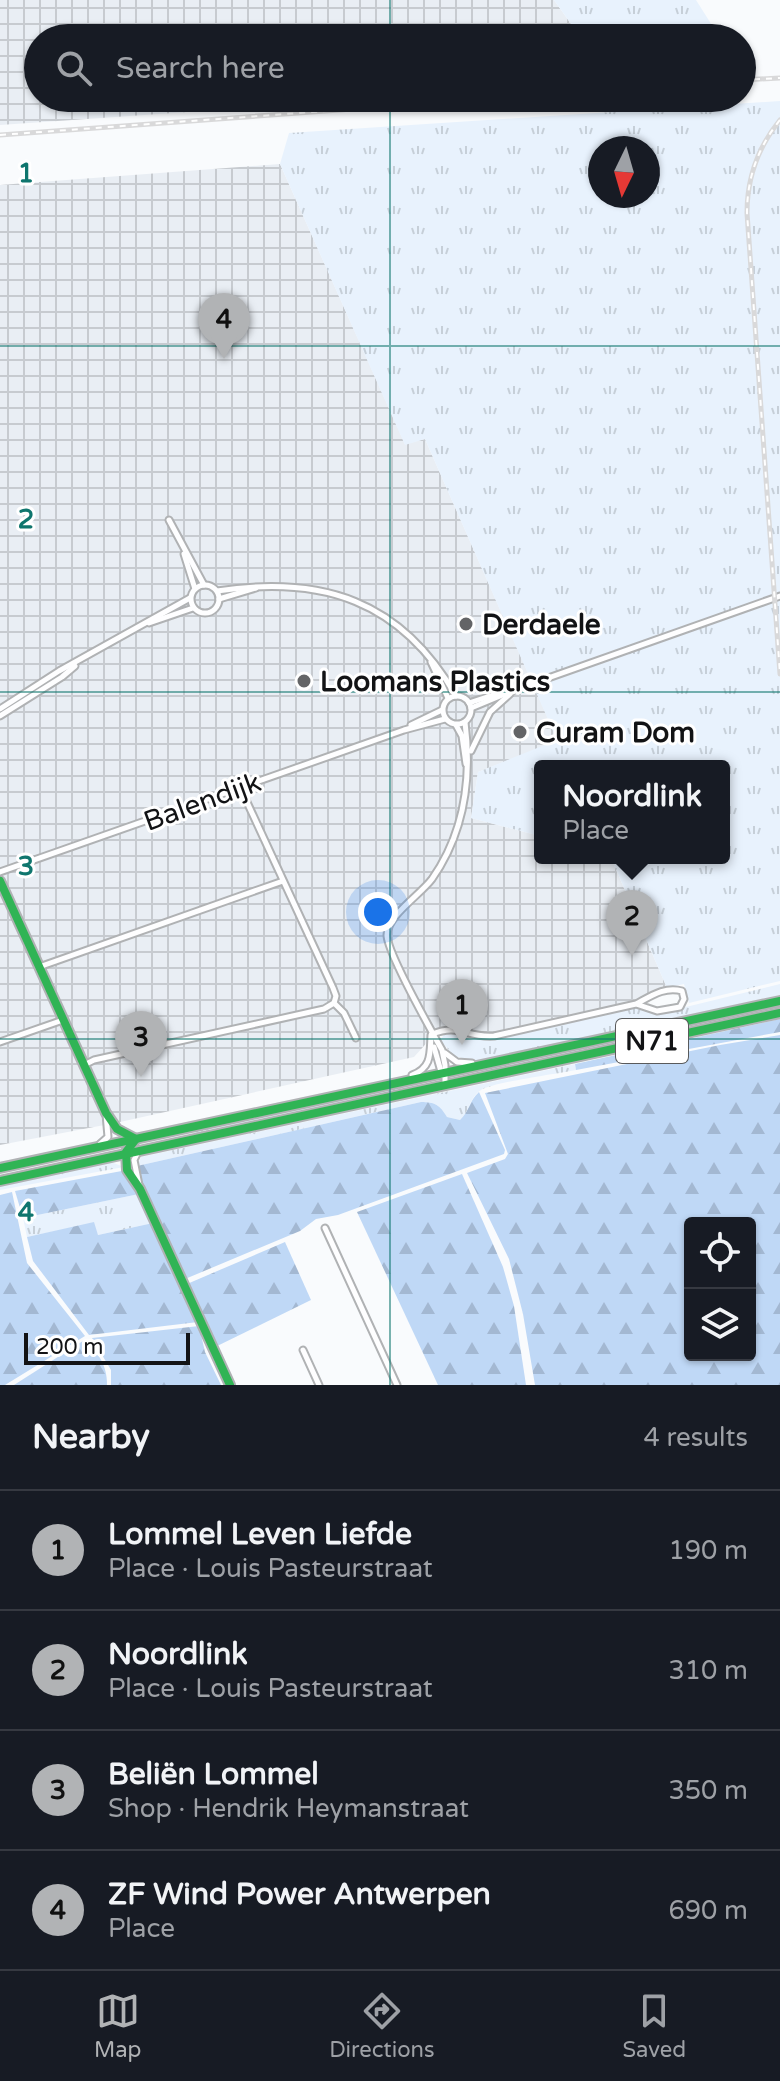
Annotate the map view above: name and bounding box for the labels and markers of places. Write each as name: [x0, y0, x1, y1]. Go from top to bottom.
pin: 4: [198, 293, 250, 359]
place label: Derdaele: [482, 608, 601, 642]
marker: Derdaele: [457, 615, 475, 633]
place label: Loomans Plastics: [320, 665, 550, 699]
marker: Loomans Plastics: [295, 672, 313, 690]
place label: Curam Dom: [536, 716, 695, 750]
marker: Curam Dom: [511, 723, 529, 741]
pin: 2: [606, 890, 658, 956]
pin: 1: [436, 979, 488, 1045]
pin: 3: [115, 1011, 167, 1077]

